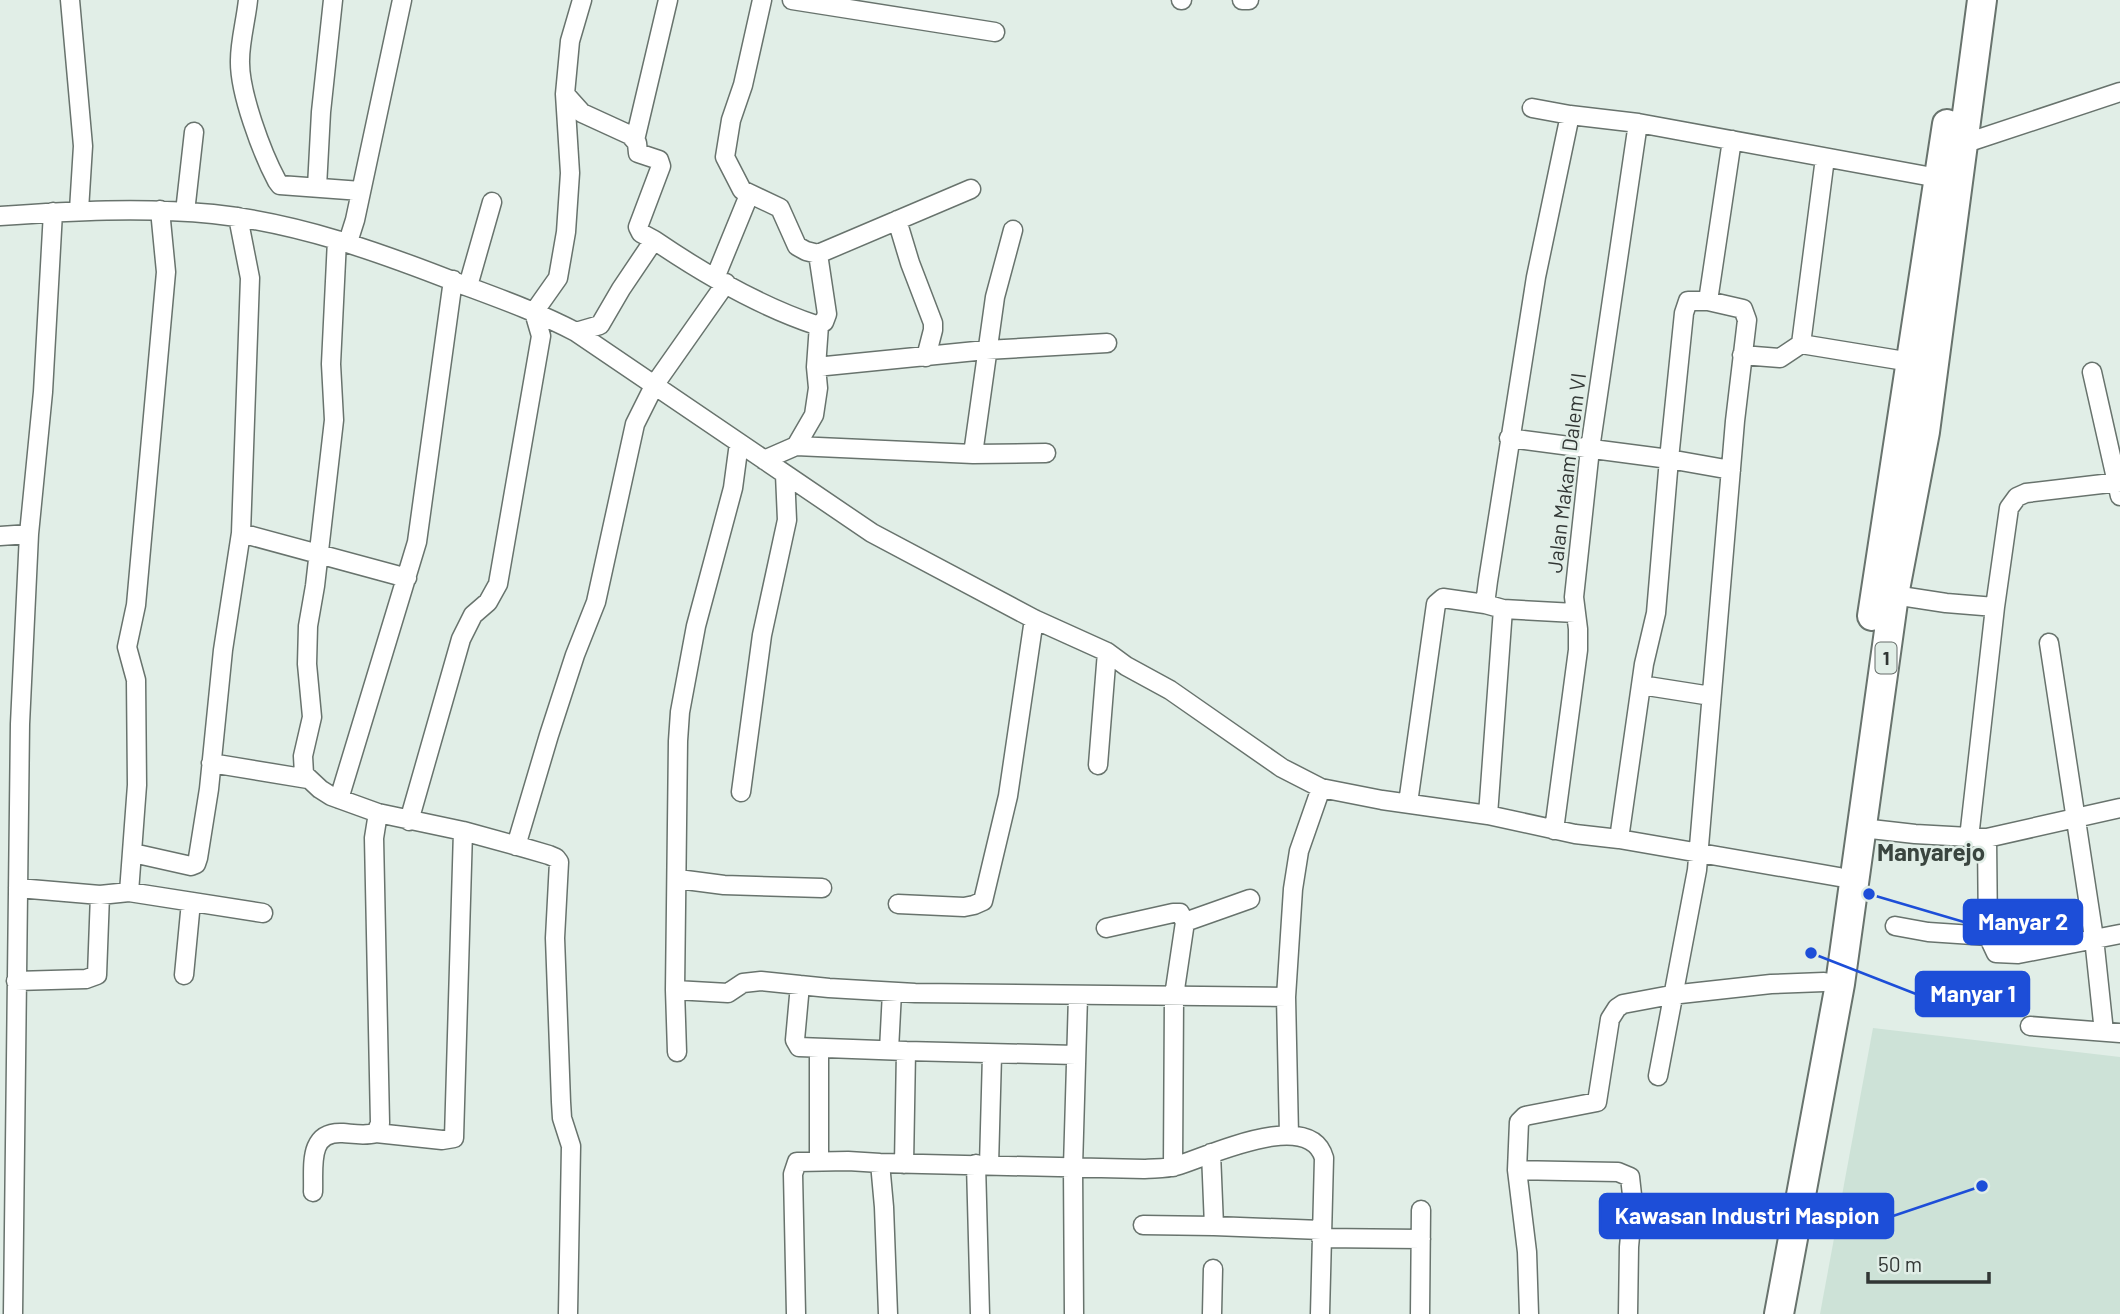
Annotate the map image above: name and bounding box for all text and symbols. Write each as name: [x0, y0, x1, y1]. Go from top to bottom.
street label: Jalan Makam Dalem VI: [1541, 371, 1590, 574]
road number: 1: [1876, 642, 1896, 674]
district label: Manyarejo: [1877, 837, 1985, 866]
callout: Manyar 2: [1964, 900, 2082, 944]
text: Manyar 2: [1978, 907, 2068, 935]
callout: Manyar 1: [1916, 972, 2029, 1016]
text: Manyar 1: [1930, 979, 2016, 1007]
callout: Kawasan Industri Maspion: [1600, 1194, 1893, 1238]
text: Kawasan Industri Maspion: [1615, 1201, 1879, 1229]
scale bar: [1868, 1240, 1989, 1284]
text: 50 m: [1878, 1251, 1922, 1276]

